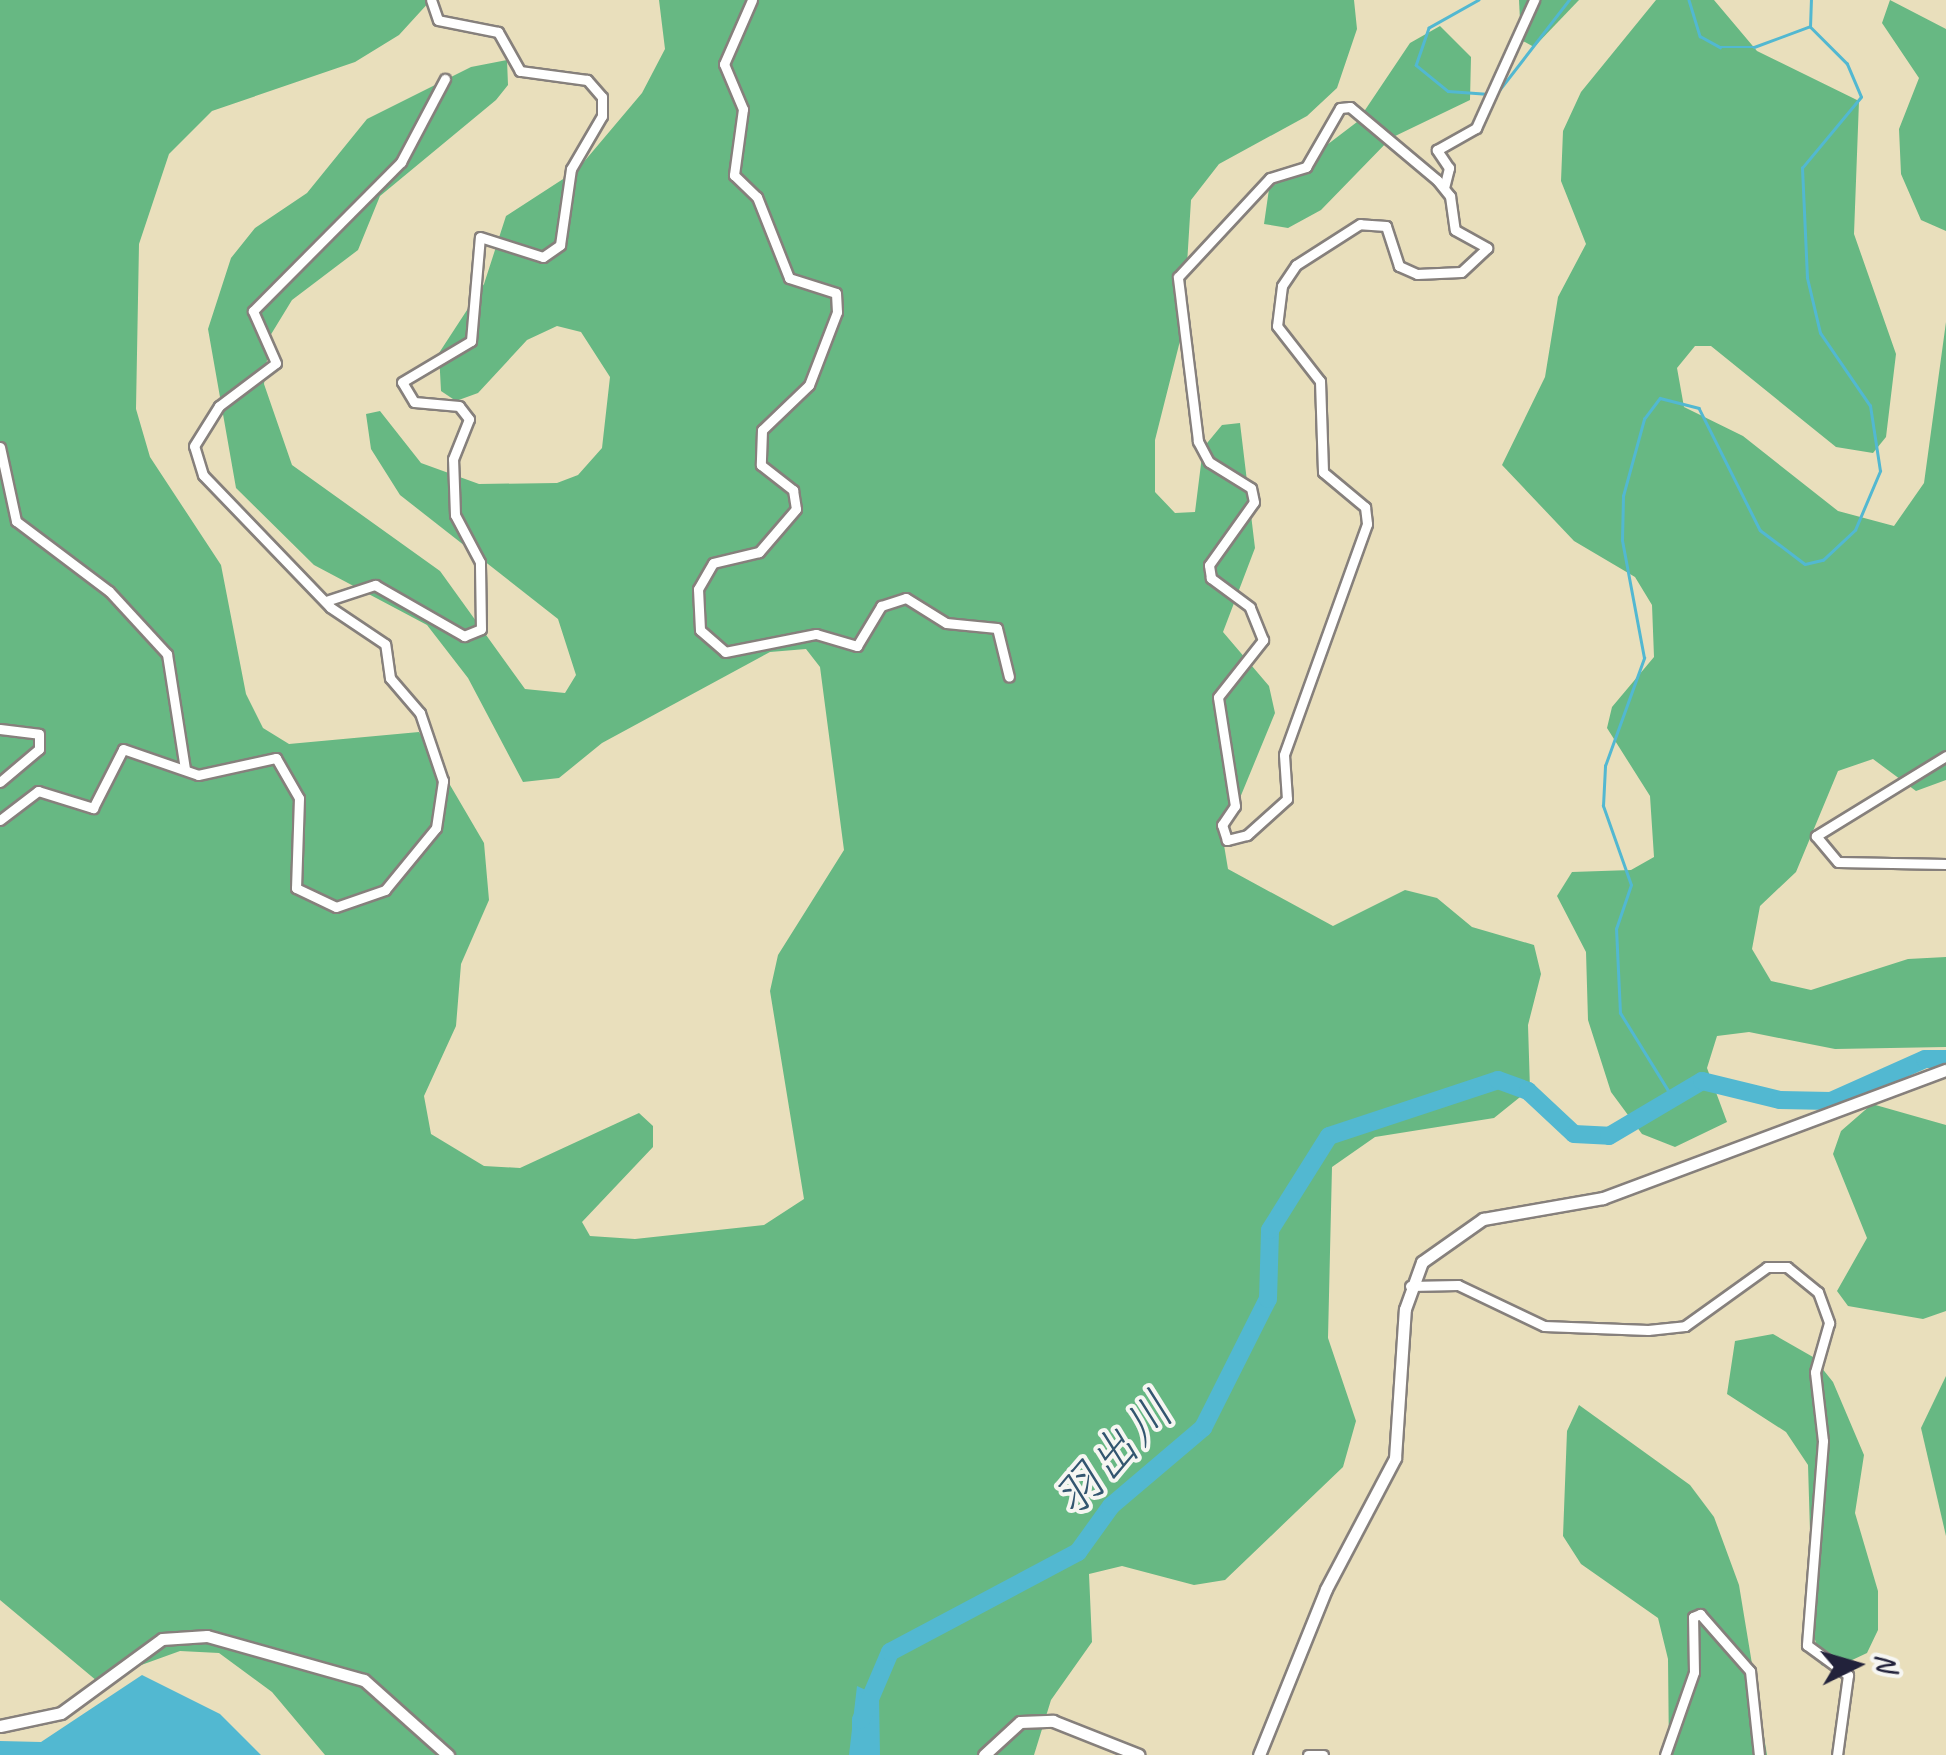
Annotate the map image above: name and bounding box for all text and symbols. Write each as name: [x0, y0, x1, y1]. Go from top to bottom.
water label: 羽出川: [1039, 1380, 1187, 1530]
north arrow: [1806, 1615, 1906, 1715]
text: N: [1868, 1652, 1905, 1673]

